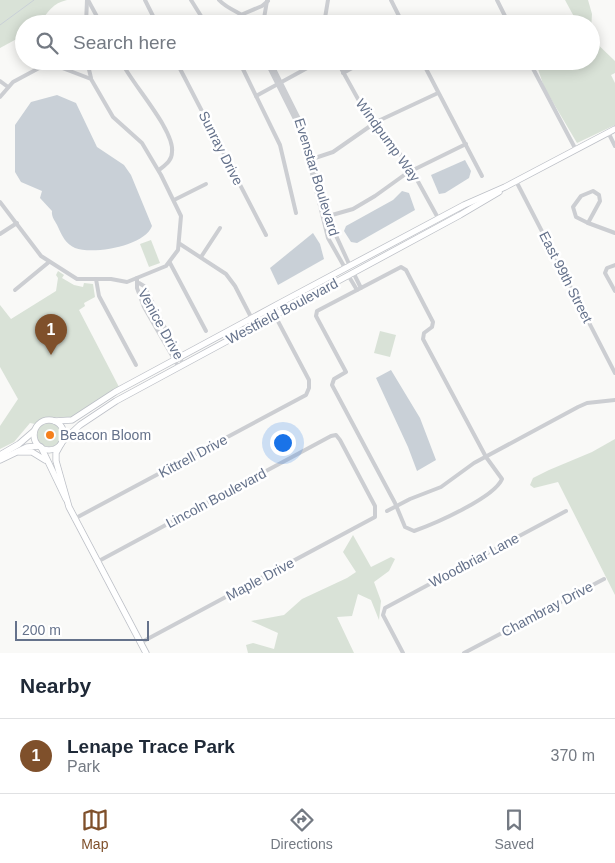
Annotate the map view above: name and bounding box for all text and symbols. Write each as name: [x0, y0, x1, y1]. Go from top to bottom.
search box: [15, 15, 600, 70]
icon: search: [33, 29, 61, 57]
text: Search here: [73, 32, 177, 53]
street label: Windpump Way: [353, 96, 423, 184]
street label: Sunray Drive: [196, 108, 247, 188]
street label: Evenstar Boulevard: [291, 116, 343, 238]
street label: East 99th Street: [536, 229, 596, 325]
street label: Westfield Boulevard: [223, 275, 341, 347]
street label: Venice Drive: [135, 286, 187, 362]
pin: 1: [35, 314, 67, 355]
place label: Beacon Bloom: [60, 427, 151, 443]
marker: Beacon Bloom: [44, 429, 56, 441]
your location: [270, 430, 296, 456]
street label: Kittrell Drive: [156, 431, 230, 481]
street label: Lincoln Boulevard: [163, 465, 269, 531]
street label: Woodbriar Lane: [426, 530, 522, 590]
street label: Maple Drive: [223, 554, 297, 604]
street label: Chambray Drive: [499, 578, 596, 640]
scale bar: [15, 618, 149, 641]
text: 200 m: [22, 622, 61, 638]
text: Nearby: [20, 674, 91, 697]
text: Lenape Trace Park: [67, 736, 235, 757]
text: 1: [32, 747, 40, 764]
text: 370 m: [551, 747, 595, 764]
text: Park: [67, 758, 100, 775]
tab: Map: [81, 806, 109, 852]
tab: Directions: [271, 806, 333, 852]
tab: Saved: [494, 806, 534, 852]

